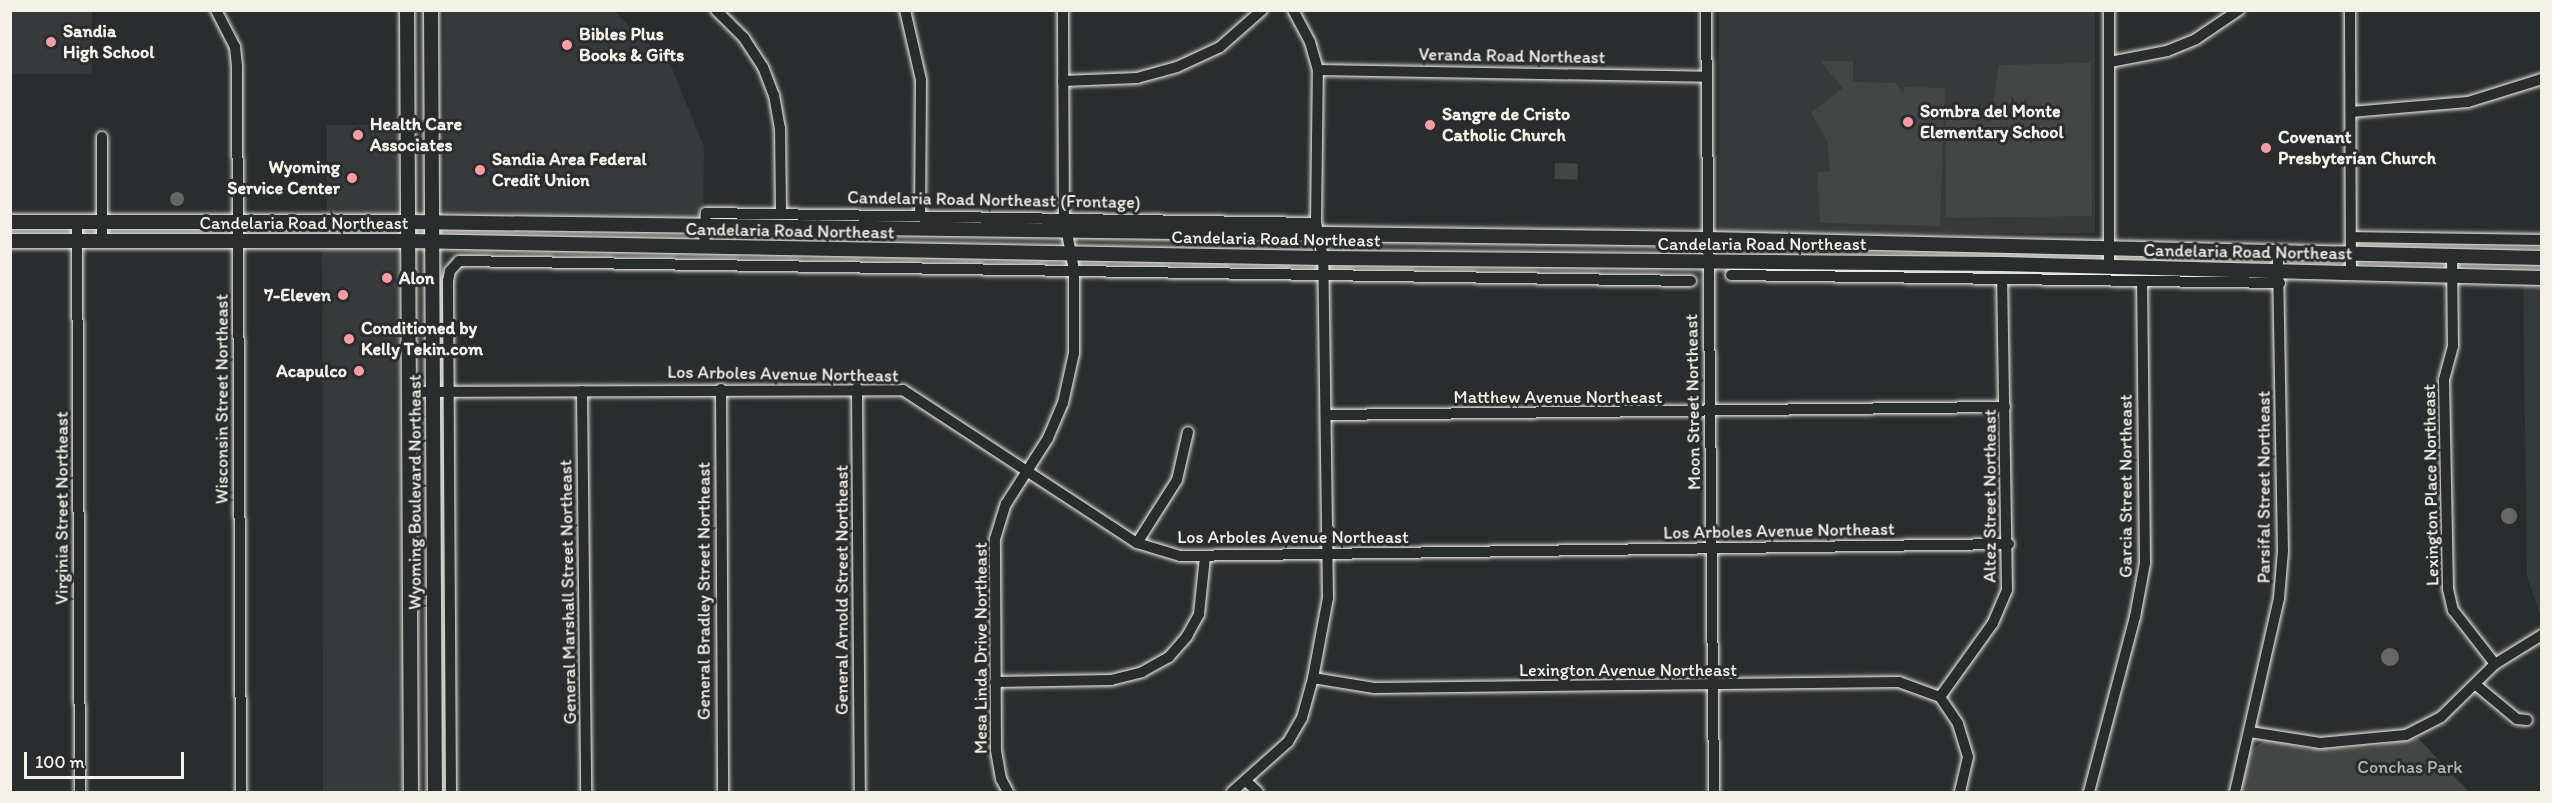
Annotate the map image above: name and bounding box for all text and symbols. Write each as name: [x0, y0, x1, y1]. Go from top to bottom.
place label: Sandia High School: [63, 21, 154, 63]
place label: Bibles Plus Books & Gifts: [579, 24, 684, 66]
marker: Sandia High School: [44, 35, 58, 49]
marker: Bibles Plus Books & Gifts: [560, 38, 574, 52]
street label: Veranda Road Northeast: [1418, 44, 1606, 68]
place label: Sombra del Monte Elementary School: [1920, 101, 2064, 144]
place label: Sangre de Cristo Catholic Church: [1442, 104, 1570, 146]
place label: Health Care Associates: [370, 114, 462, 156]
marker: Sombra del Monte Elementary School: [1901, 115, 1915, 129]
marker: Sangre de Cristo Catholic Church: [1423, 118, 1437, 132]
place label: Covenant Presbyterian Church: [2278, 127, 2437, 170]
marker: Health Care Associates: [351, 128, 365, 142]
marker: Covenant Presbyterian Church: [2259, 141, 2273, 155]
place label: Sandia Area Federal Credit Union: [492, 149, 646, 192]
place label: Wyoming Service Center: [227, 157, 340, 200]
marker: Sandia Area Federal Credit Union: [473, 163, 487, 177]
marker: Wyoming Service Center: [345, 171, 359, 185]
street label: Candelaria Road Northeast (Frontage): [847, 187, 1141, 213]
street label: Candelaria Road Northeast: [200, 212, 408, 234]
street label: Candelaria Road Northeast: [685, 218, 895, 244]
street label: Candelaria Road Northeast: [1171, 226, 1381, 252]
street label: Candelaria Road Northeast: [1658, 233, 1866, 255]
street label: Candelaria Road Northeast: [2143, 239, 2353, 265]
place label: Alon: [399, 267, 434, 289]
marker: Alon: [380, 271, 394, 285]
place label: 7-Eleven: [264, 284, 331, 306]
marker: 7-Eleven: [336, 288, 350, 302]
street label: Wisconsin Street Northeast: [211, 294, 233, 504]
street label: Moon Street Northeast: [1681, 314, 1705, 490]
place label: Conditioned by Kelly Tekin.com: [361, 318, 481, 360]
marker: Conditioned by Kelly Tekin.com: [342, 332, 356, 346]
place label: Acapulco: [276, 360, 347, 382]
street label: Los Arboles Avenue Northeast: [667, 361, 899, 387]
marker: Acapulco: [352, 364, 366, 378]
street label: Wyoming Boulevard Northeast: [404, 374, 426, 610]
street label: Lexington Place Northeast: [2418, 384, 2444, 586]
street label: Matthew Avenue Northeast: [1454, 386, 1662, 408]
street label: Parsifal Street Northeast: [2253, 390, 2275, 584]
street label: Garcia Street Northeast: [2115, 394, 2137, 578]
street label: Altez Street Northeast: [1979, 409, 2001, 583]
street label: Virginia Street Northeast: [51, 411, 73, 605]
street label: General Marshall Street Northeast: [555, 459, 581, 725]
street label: General Bradley Street Northeast: [693, 462, 715, 720]
street label: General Arnold Street Northeast: [831, 465, 853, 715]
street label: Los Arboles Avenue Northeast: [1663, 518, 1895, 544]
street label: Los Arboles Avenue Northeast: [1177, 526, 1409, 548]
street label: Mesa Linda Drive Northeast: [970, 542, 992, 754]
street label: Lexington Avenue Northeast: [1519, 659, 1737, 681]
scale bar: [27, 740, 188, 778]
text: 100 m: [35, 751, 85, 773]
park label: Conchas Park: [2357, 756, 2463, 778]

